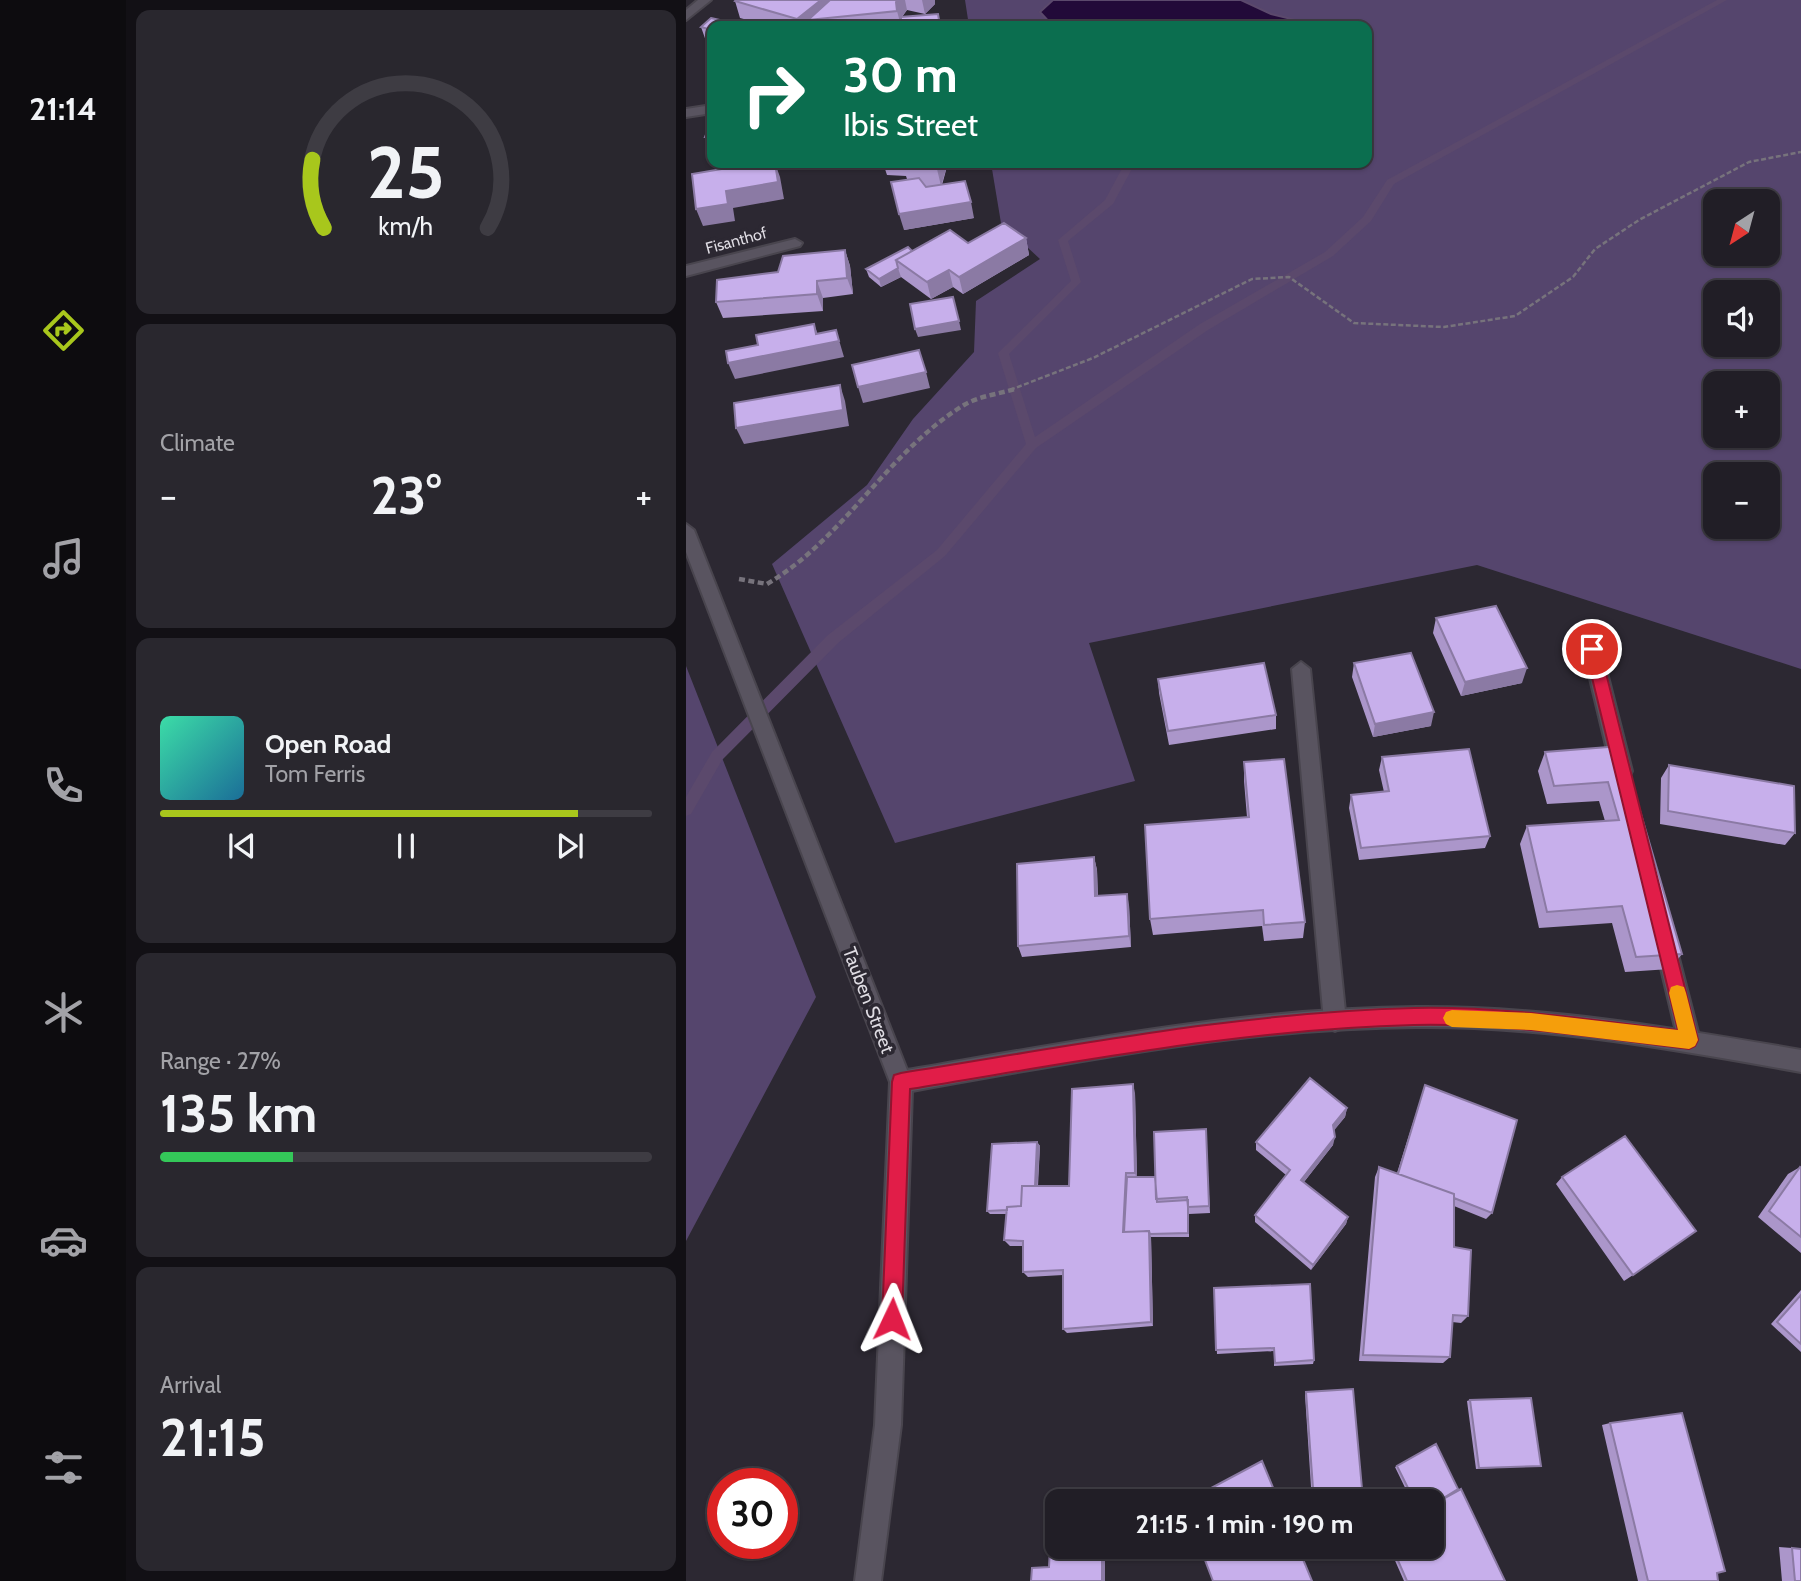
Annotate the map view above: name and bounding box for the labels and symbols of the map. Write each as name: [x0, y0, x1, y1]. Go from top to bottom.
north arrow: [1703, 189, 1780, 266]
street label: Fisanthof: [703, 223, 770, 258]
pin: [1562, 619, 1622, 679]
street label: Tauben Street: [838, 944, 900, 1057]
position arrow: [855, 1282, 929, 1356]
speed limit sign: 30: [707, 1468, 798, 1559]

